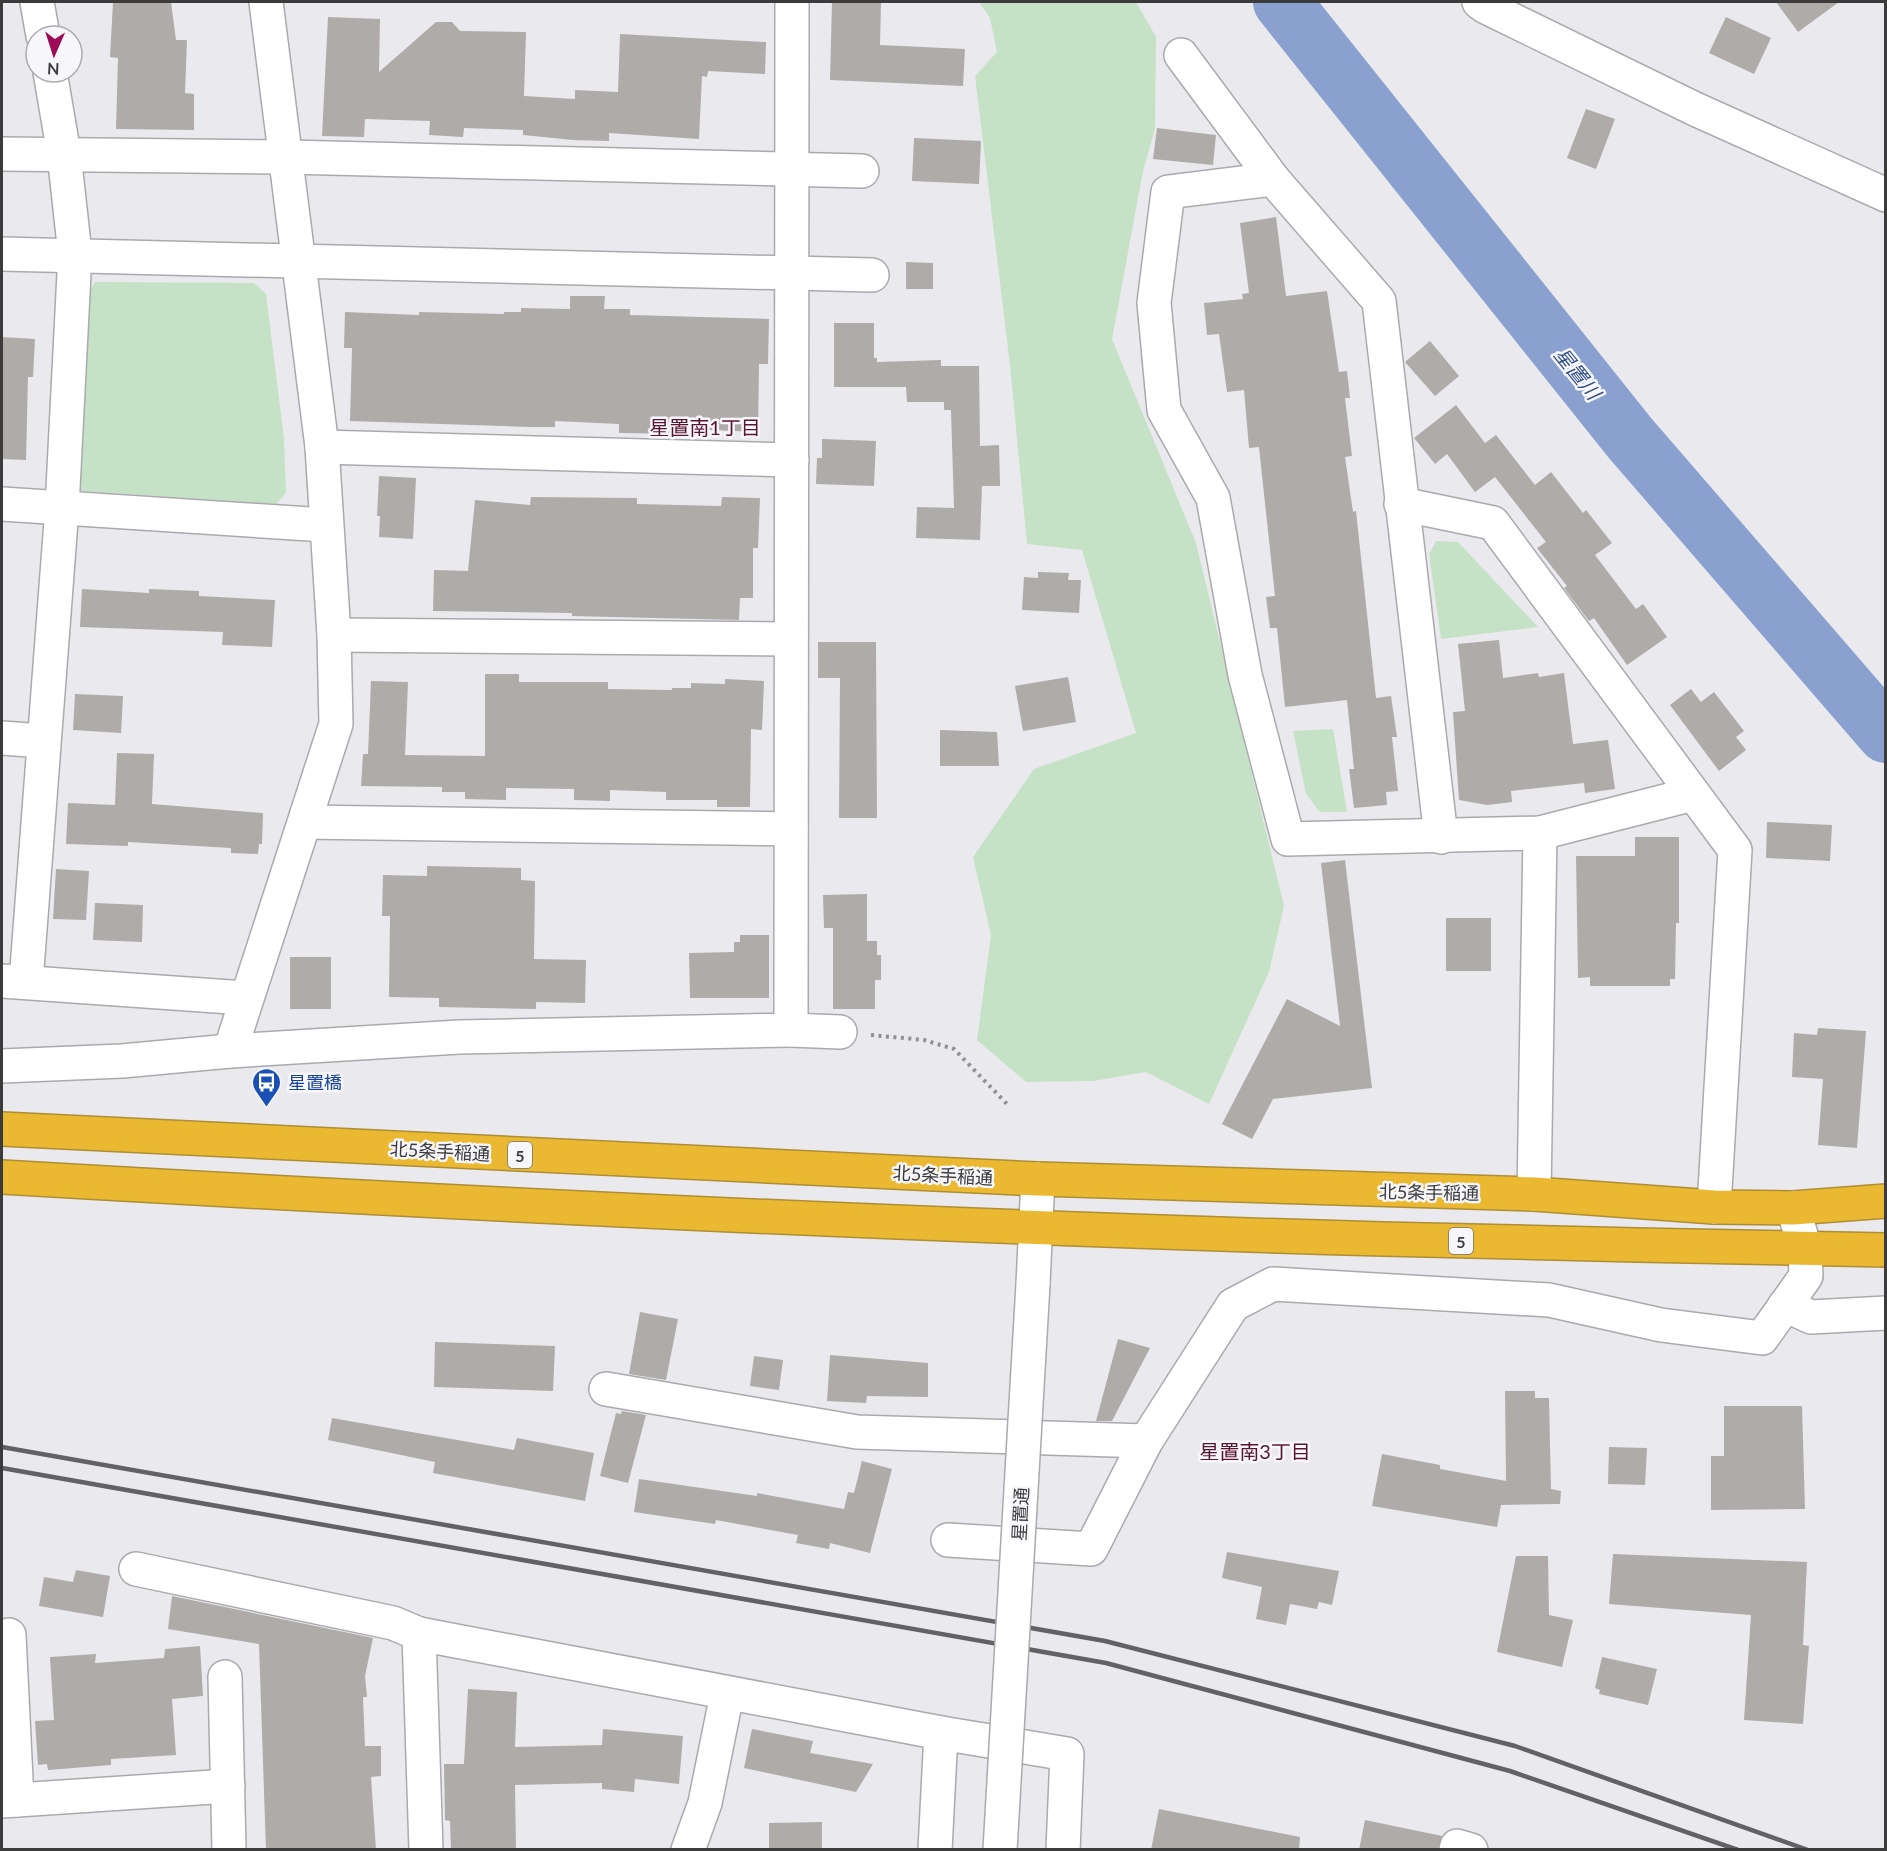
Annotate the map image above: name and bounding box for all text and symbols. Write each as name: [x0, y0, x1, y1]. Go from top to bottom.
north arrow: [24, 24, 84, 84]
text: N: [47, 60, 60, 79]
water label: 星置川: [1550, 342, 1607, 405]
district label: 星置南1丁目: [649, 415, 761, 439]
bus stop icon: 星置橋: [251, 1066, 283, 1108]
place label: 星置橋: [288, 1071, 342, 1093]
street label: 北5条手稲通: [389, 1137, 491, 1165]
road number: 5: [508, 1142, 532, 1168]
street label: 北5条手稲通: [892, 1161, 994, 1189]
street label: 北5条手稲通: [1379, 1180, 1479, 1204]
road number: 5: [1449, 1228, 1473, 1254]
district label: 星置南3丁目: [1199, 1439, 1311, 1463]
street label: 星置通: [1008, 1486, 1032, 1542]

